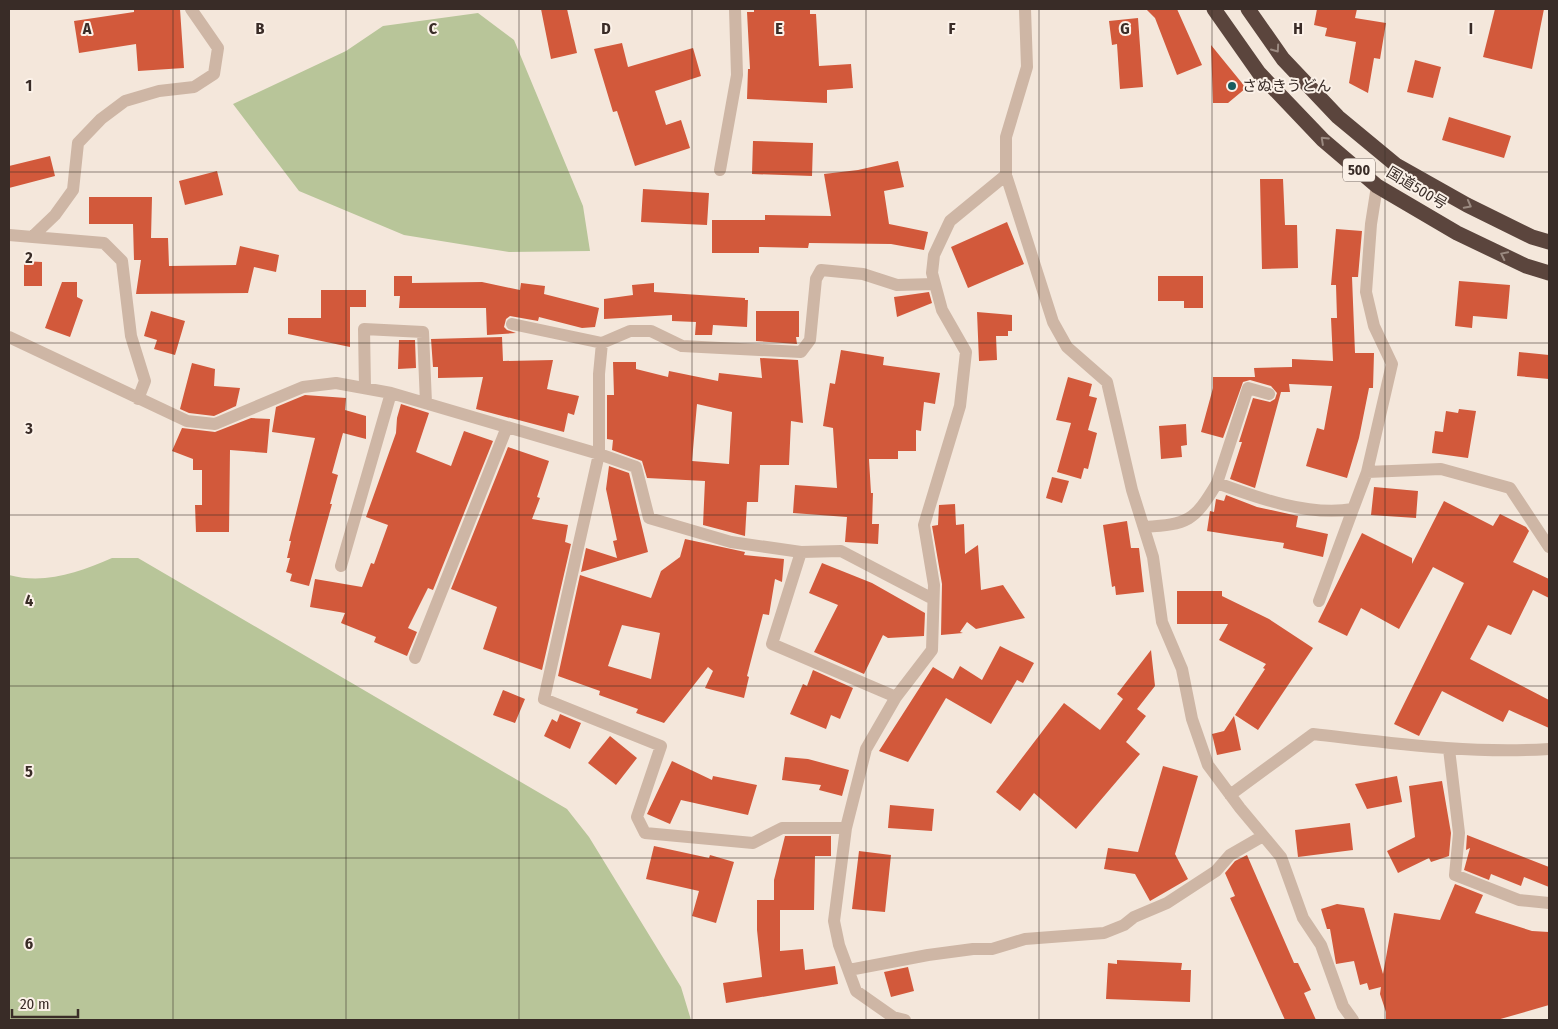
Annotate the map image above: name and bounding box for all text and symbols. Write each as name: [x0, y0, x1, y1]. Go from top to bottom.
text: A: [82, 19, 92, 38]
text: B: [256, 19, 265, 38]
text: C: [429, 19, 438, 38]
text: D: [601, 19, 611, 38]
text: E: [775, 19, 783, 38]
text: F: [948, 19, 956, 38]
text: G: [1120, 19, 1130, 38]
text: H: [1293, 19, 1303, 38]
text: I: [1469, 19, 1473, 38]
one-way arrow: [1270, 43, 1279, 53]
text: 1: [26, 76, 32, 95]
place label: さぬきうどん: [1242, 77, 1331, 95]
marker: さぬきうどん: [1226, 80, 1238, 92]
one-way arrow: [1320, 137, 1329, 146]
road number: 500: [1343, 158, 1375, 182]
street label: 国道500号: [1383, 163, 1451, 213]
one-way arrow: [1463, 199, 1472, 209]
text: 2: [24, 248, 33, 267]
one-way arrow: [1500, 251, 1509, 261]
text: 3: [24, 419, 33, 438]
text: 4: [25, 591, 33, 610]
text: 5: [25, 762, 33, 781]
text: 6: [25, 934, 33, 953]
scale bar: [12, 986, 79, 1018]
text: 20 m: [20, 995, 50, 1013]

